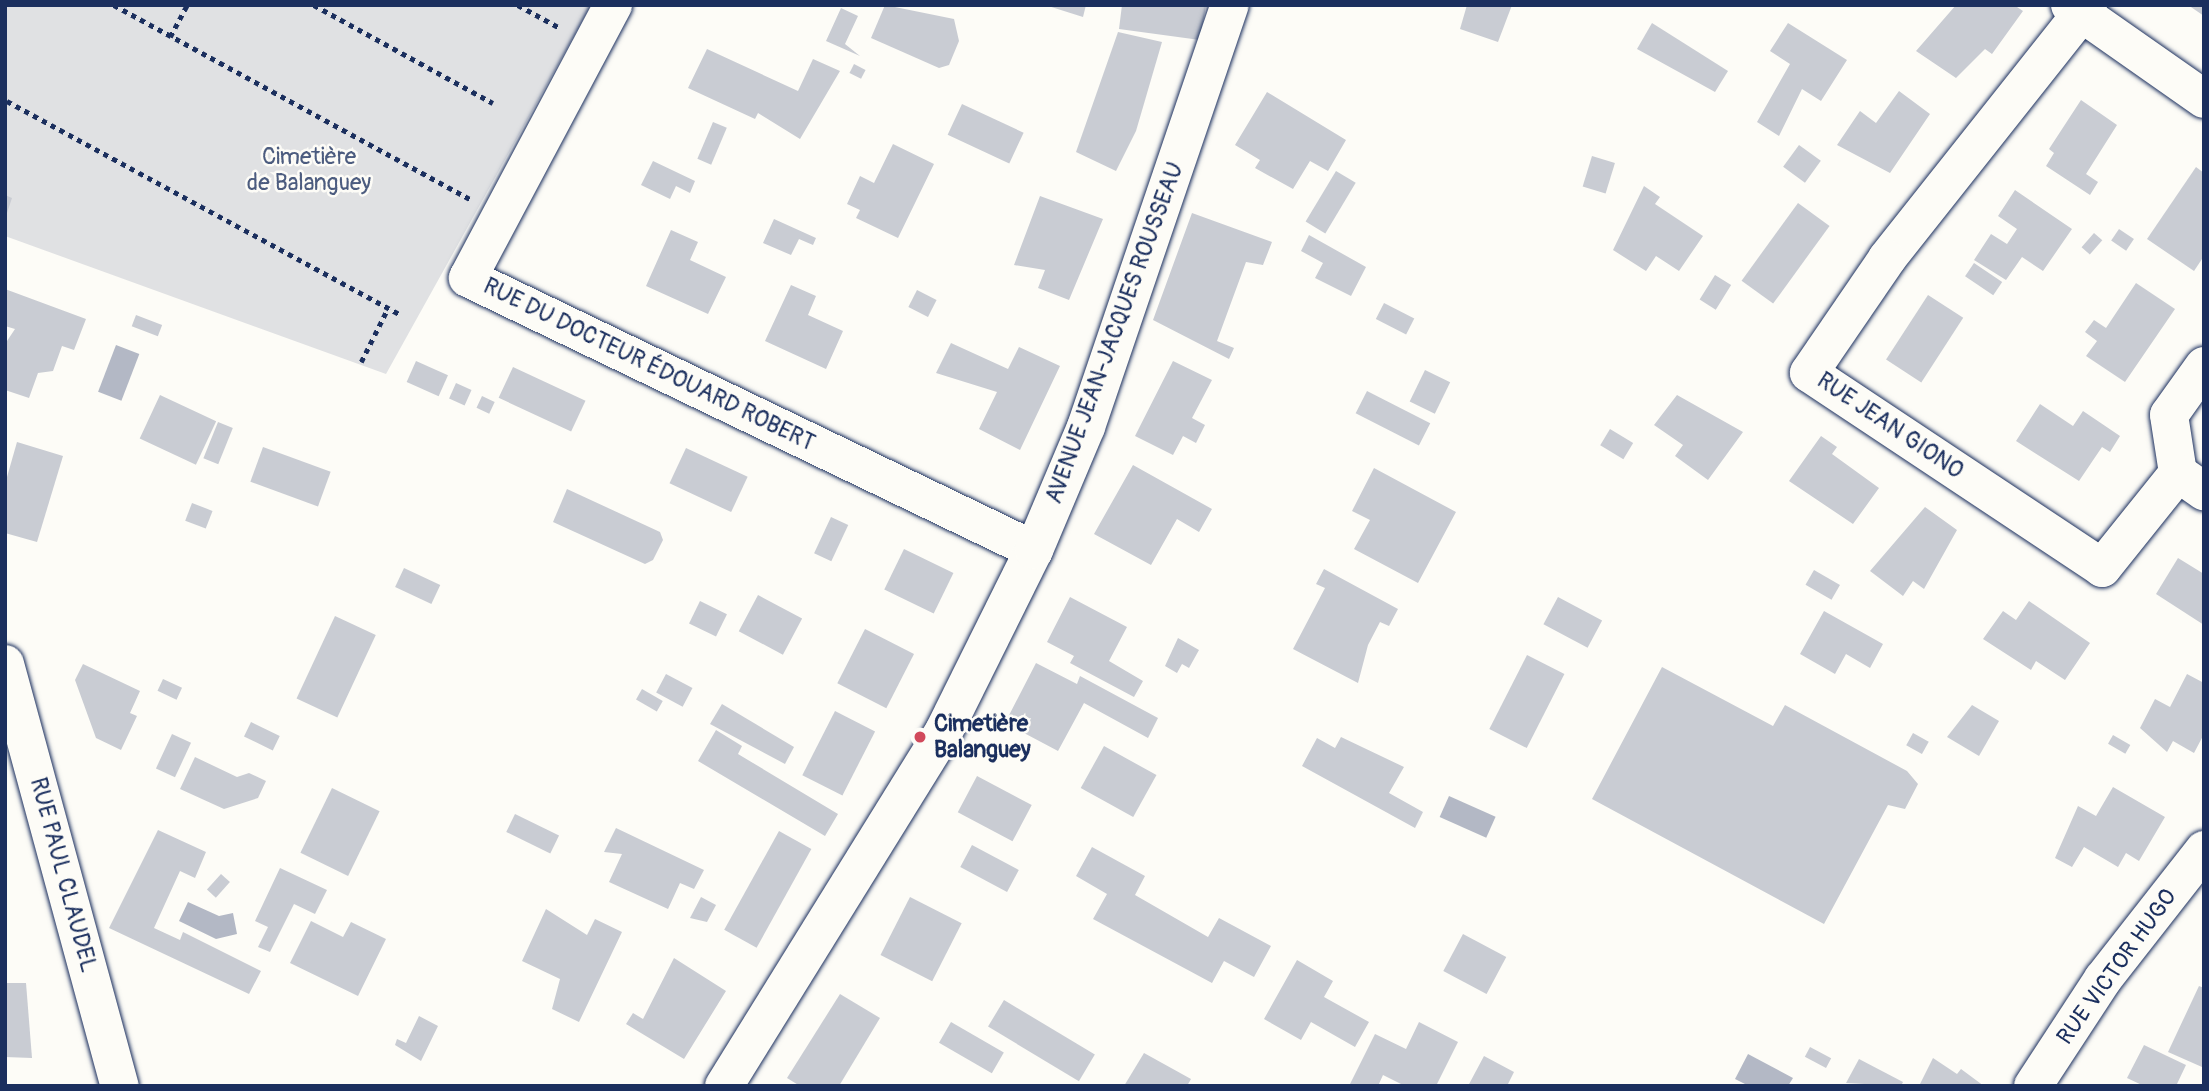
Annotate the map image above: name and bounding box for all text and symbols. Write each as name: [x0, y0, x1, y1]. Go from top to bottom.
park label: Cimetière de Balanguey: [247, 143, 371, 197]
street label: AVENUE JEAN-JACQUES ROUSSEAU: [1040, 159, 1190, 507]
street label: RUE DU DOCTEUR ÉDOUARD ROBERT: [479, 273, 819, 457]
street label: RUE JEAN GIONO: [1812, 367, 1968, 485]
place label: Cimetière Balanguey: [934, 710, 1031, 764]
marker: Cimetière Balanguey: [912, 729, 928, 745]
street label: RUE PAUL CLAUDEL: [24, 775, 102, 975]
street label: RUE VICTOR HUGO: [2051, 884, 2183, 1050]

